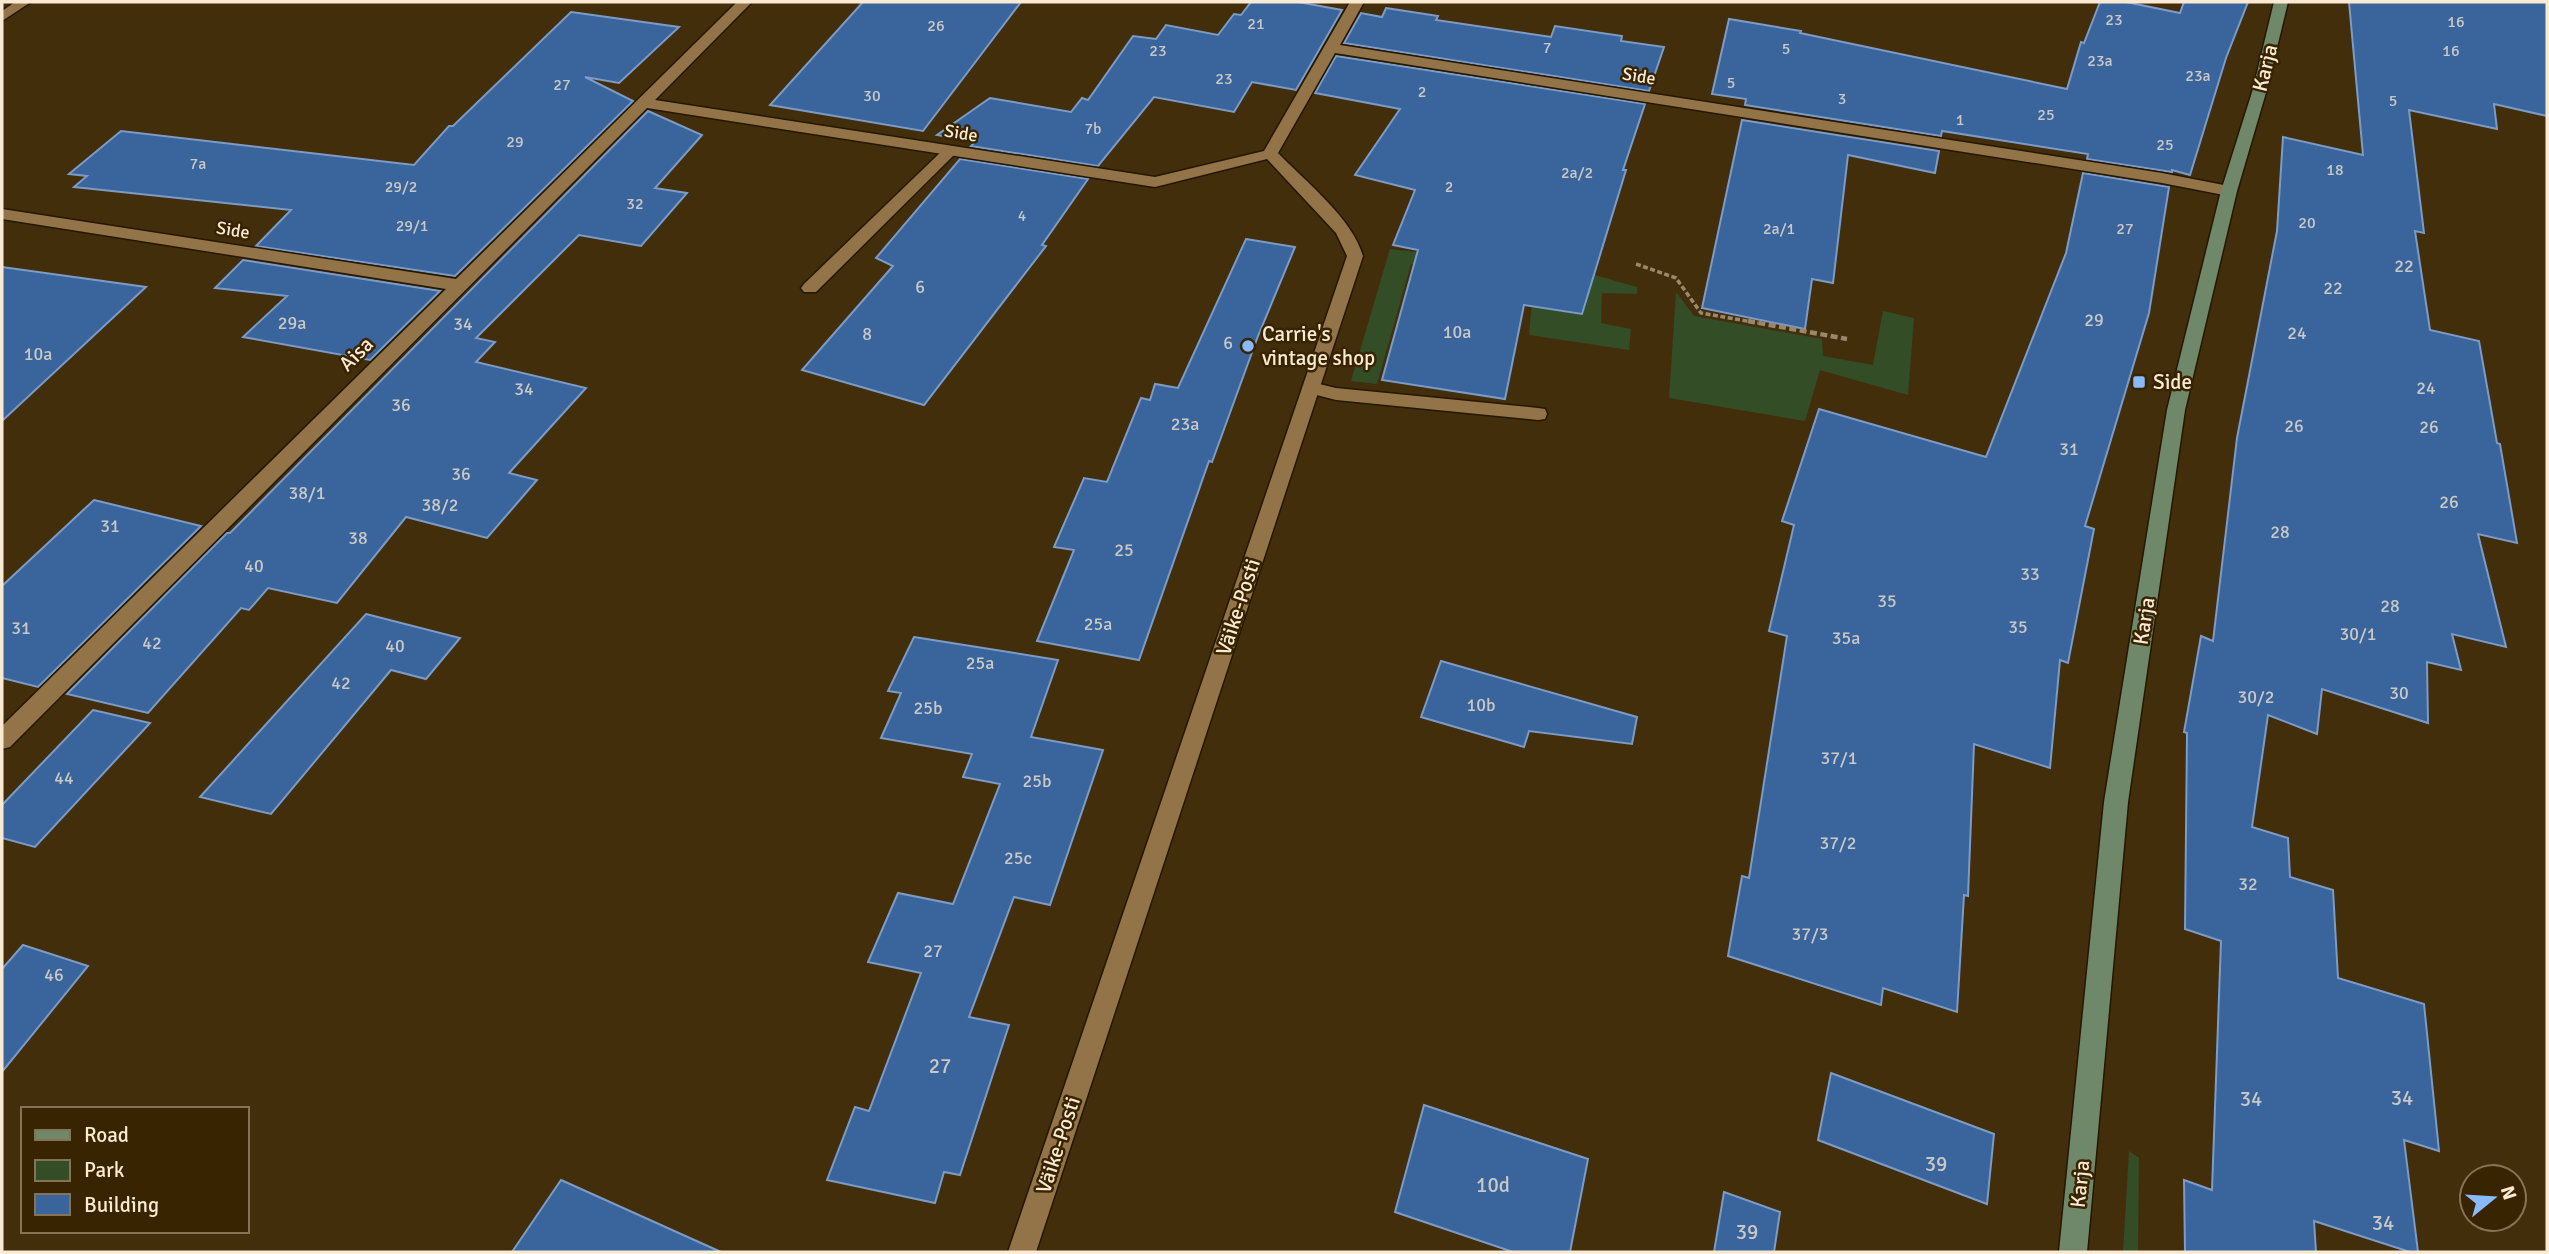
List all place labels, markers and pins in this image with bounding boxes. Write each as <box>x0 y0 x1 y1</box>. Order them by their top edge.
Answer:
place label: Carrie's vintage shop <box>1262 321 1375 371</box>
marker: Carrie's vintage shop <box>1240 338 1256 354</box>
place label: Side <box>2153 369 2192 395</box>
marker: Side <box>2131 374 2147 390</box>

